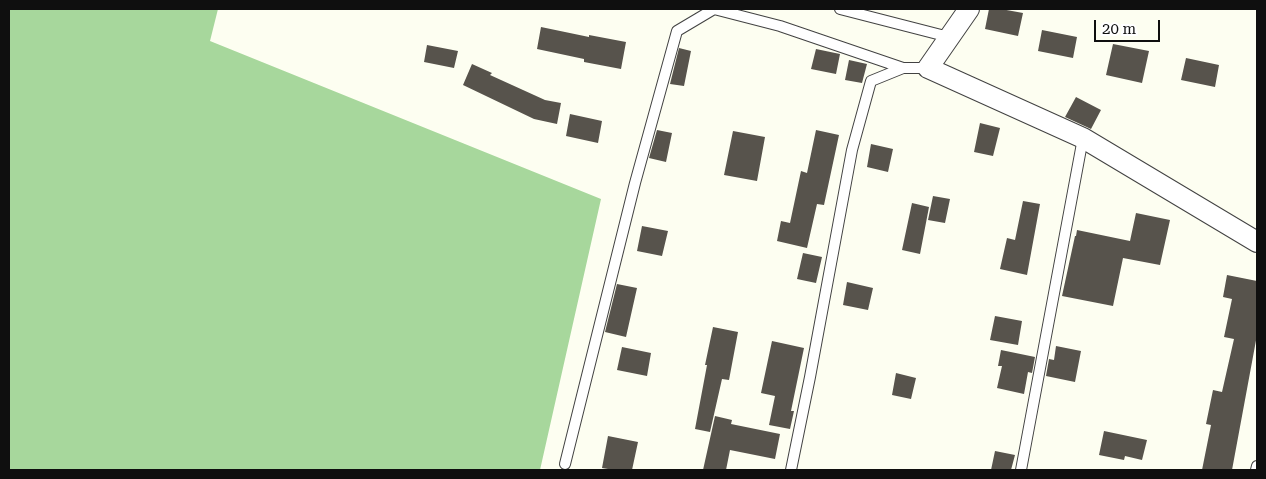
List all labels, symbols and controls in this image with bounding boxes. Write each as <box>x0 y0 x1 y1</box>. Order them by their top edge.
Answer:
scale bar <box>1096 10 1162 42</box>
text: 20 m <box>1102 20 1136 38</box>

